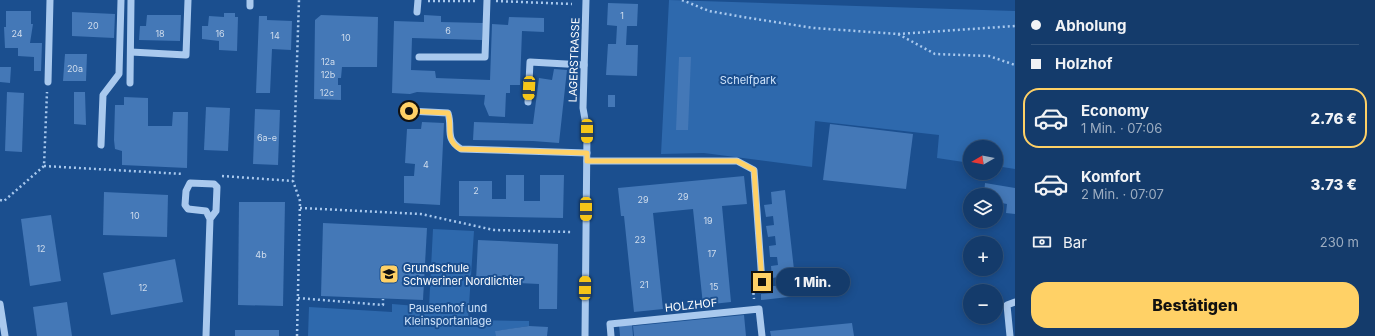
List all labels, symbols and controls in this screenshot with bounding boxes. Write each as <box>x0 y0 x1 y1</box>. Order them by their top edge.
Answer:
house number: 1 <box>620 10 624 21</box>
text: Abholung <box>1055 16 1126 35</box>
street label: LAGERSTRASSE <box>566 17 582 103</box>
house number: 20 <box>87 20 99 31</box>
house number: 6 <box>445 25 451 36</box>
house number: 24 <box>11 28 23 39</box>
house number: 18 <box>155 28 165 39</box>
house number: 16 <box>215 28 225 39</box>
house number: 14 <box>270 30 280 41</box>
house number: 10 <box>341 32 351 43</box>
text: Holzhof <box>1055 54 1113 73</box>
house number: 12a <box>321 56 335 67</box>
house number: 20a <box>67 63 83 74</box>
house number: 12b <box>321 69 336 80</box>
park label: Schelfpark <box>720 73 776 87</box>
car <box>522 76 536 100</box>
house number: 12c <box>320 87 334 98</box>
icon: car <box>1033 100 1069 136</box>
text: Economy <box>1081 101 1149 120</box>
route start <box>400 102 418 120</box>
text: 2.76 € <box>1310 109 1357 128</box>
car <box>581 119 593 143</box>
text: 1 Min. · 07:06 <box>1081 120 1162 136</box>
house number: 6a-e <box>257 132 277 143</box>
north arrow <box>963 140 1003 180</box>
map controls <box>963 140 1003 324</box>
house number: 4 <box>423 159 429 170</box>
icon: car <box>1033 166 1069 202</box>
text: Komfort <box>1081 167 1141 186</box>
text: 3.73 € <box>1311 175 1357 194</box>
house number: 2 <box>473 185 479 196</box>
text: 2 Min. · 07:07 <box>1081 186 1164 202</box>
button: layers <box>963 188 1003 228</box>
house number: 29 <box>677 191 689 202</box>
house number: 29 <box>637 194 649 205</box>
car <box>580 197 592 221</box>
house number: 10 <box>130 210 140 221</box>
house number: 19 <box>703 215 713 226</box>
icon: cash <box>1031 231 1053 253</box>
text: Bar <box>1063 233 1087 252</box>
house number: 23 <box>634 234 646 245</box>
text: 230 m <box>1320 234 1359 250</box>
button: + <box>963 236 1003 276</box>
house number: 12 <box>36 243 46 254</box>
house number: 17 <box>708 248 716 259</box>
house number: 4b <box>255 249 267 260</box>
place label: Grundschule Schweriner Nordlichter <box>403 261 523 288</box>
school or university icon: Grundschule Schweriner Nordlichter <box>378 263 400 285</box>
callout: 1 Min. <box>776 268 850 296</box>
route end <box>753 273 771 291</box>
text: 1 Min. <box>794 274 832 290</box>
car <box>579 276 591 300</box>
house number: 21 <box>639 279 649 290</box>
house number: 15 <box>709 281 719 292</box>
house number: 12 <box>138 282 148 293</box>
button: Bestätigen <box>1031 282 1359 328</box>
button: − <box>963 284 1003 324</box>
street label: HOLZHOF <box>664 295 718 315</box>
park label: Pausenhof und Kleinsportanlage <box>404 301 492 328</box>

